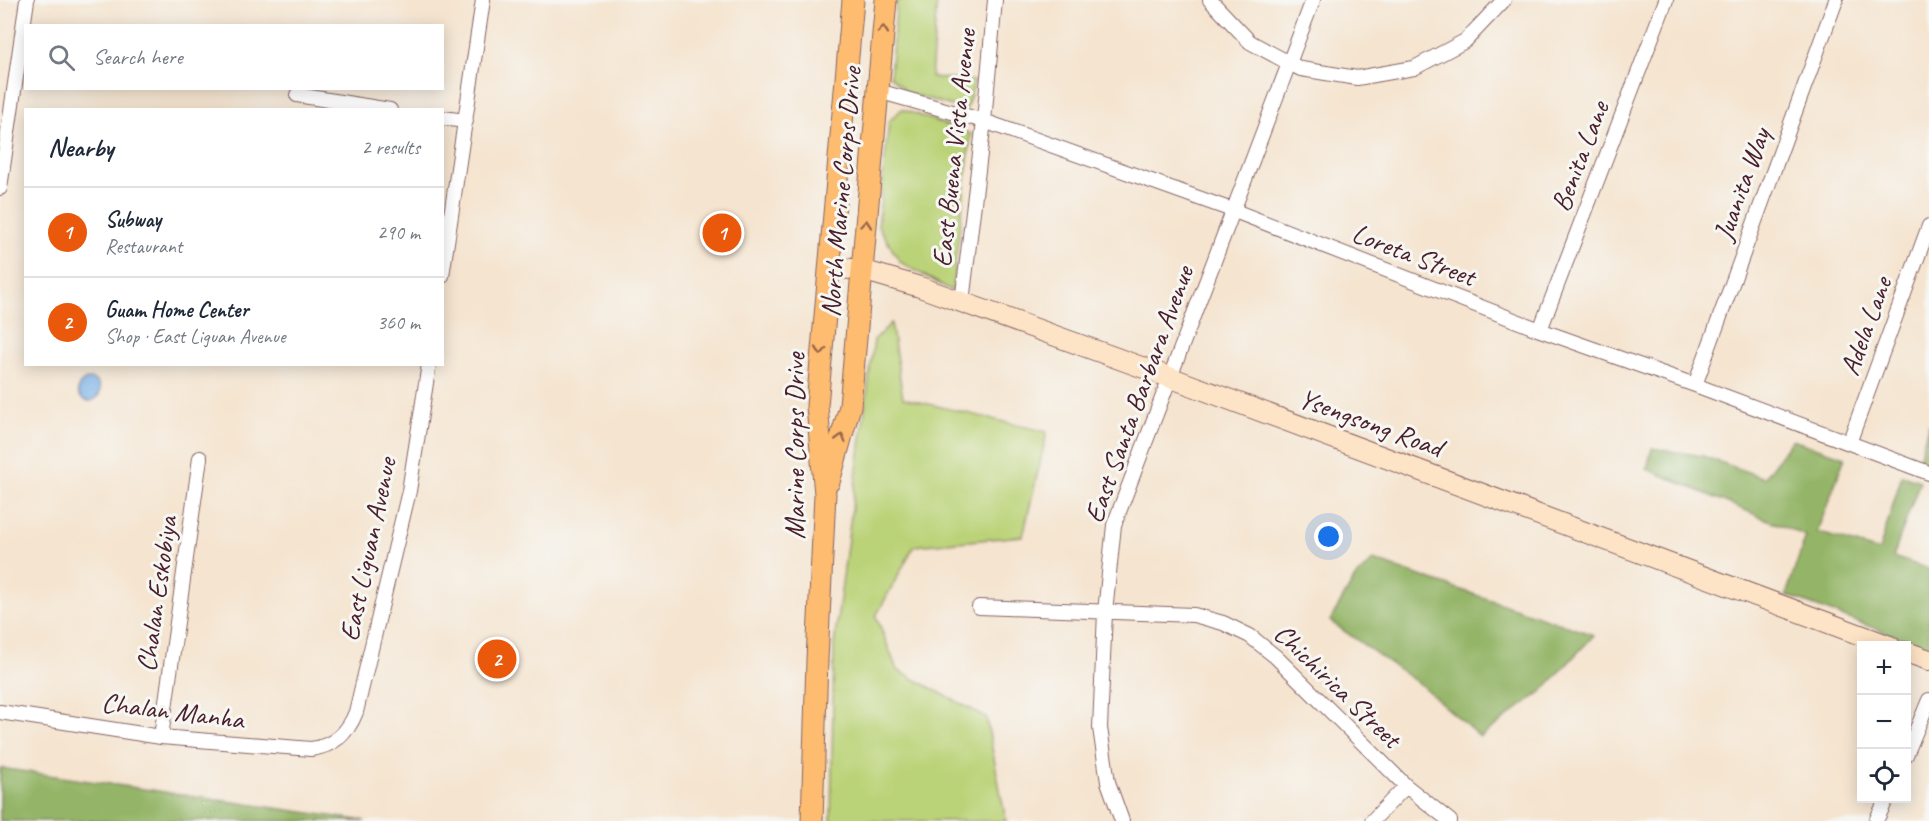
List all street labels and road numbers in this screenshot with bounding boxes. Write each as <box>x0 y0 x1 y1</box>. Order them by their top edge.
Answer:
street label: East Buena Vista Avenue <box>924 26 984 269</box>
street label: North Marine Corps Drive <box>812 64 869 319</box>
street label: Benita Lane <box>1543 95 1617 216</box>
street label: Juanita Way <box>1704 121 1779 247</box>
street label: Loreta Street <box>1347 215 1483 295</box>
street label: East Santa Barbara Avenue <box>1076 259 1202 527</box>
street label: Adela Lane <box>1832 270 1900 380</box>
street label: Marine Corps Drive <box>777 351 812 539</box>
street label: Ysengsong Road <box>1294 380 1451 466</box>
street label: East Liguan Avenue <box>331 453 404 644</box>
street label: Chalan Eskobiya <box>128 512 185 674</box>
street label: Chichirica Street <box>1267 616 1411 757</box>
street label: Chalan Manha <box>100 684 248 737</box>

